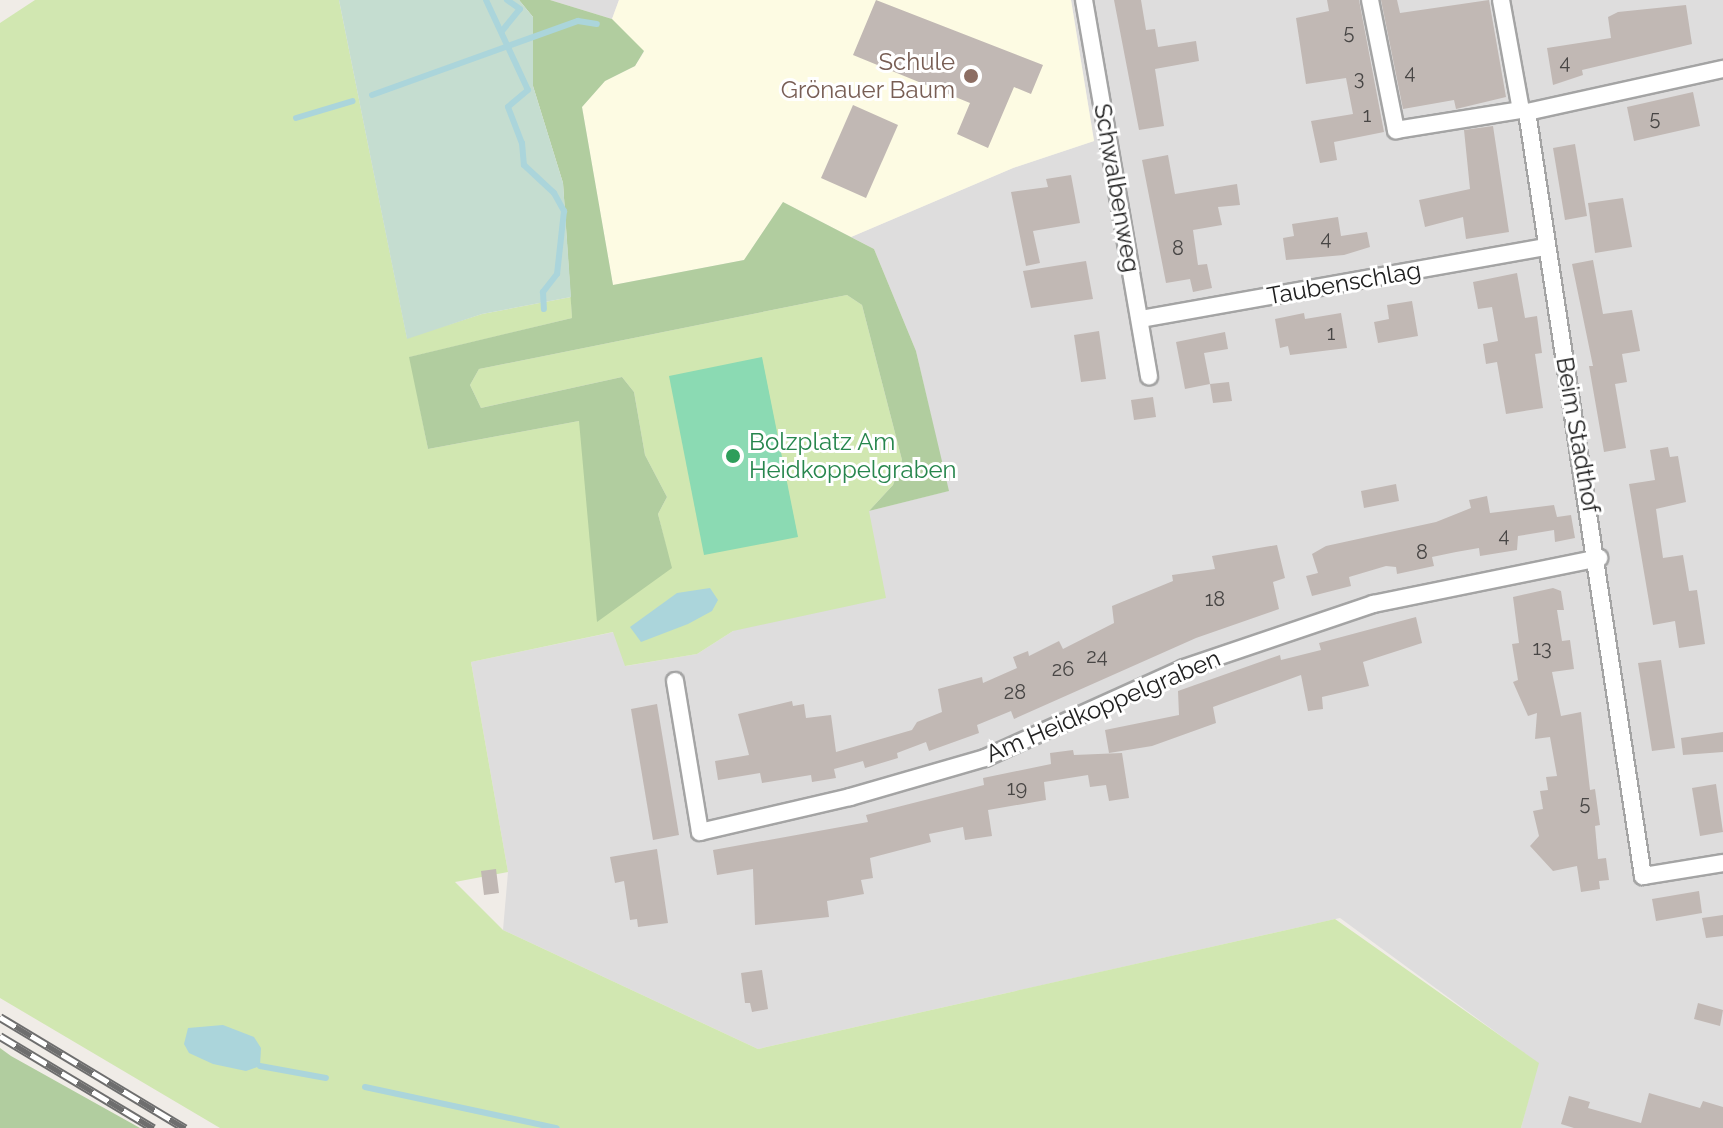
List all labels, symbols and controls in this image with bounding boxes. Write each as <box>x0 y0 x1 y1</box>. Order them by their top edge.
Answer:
house number: 5 <box>1344 20 1354 44</box>
place label: Schule Grönauer Baum <box>780 48 955 104</box>
house number: 4 <box>1560 50 1570 74</box>
house number: 4 <box>1405 60 1415 84</box>
house number: 3 <box>1354 66 1364 90</box>
marker: Schule Grönauer Baum <box>962 67 980 85</box>
street label: Schwalbenweg <box>1088 101 1146 275</box>
house number: 1 <box>1363 103 1371 127</box>
house number: 5 <box>1650 106 1660 130</box>
house number: 4 <box>1321 226 1331 250</box>
house number: 8 <box>1172 236 1184 260</box>
street label: Taubenschlag <box>1265 255 1423 311</box>
house number: 1 <box>1327 321 1335 345</box>
street label: Beim Stadthof <box>1550 355 1606 515</box>
place label: Bolzplatz Am Heidkoppelgraben <box>749 428 957 484</box>
marker: Bolzplatz Am Heidkoppelgraben <box>724 447 742 465</box>
house number: 4 <box>1499 523 1509 547</box>
house number: 8 <box>1416 540 1428 564</box>
house number: 18 <box>1205 587 1225 611</box>
house number: 13 <box>1532 636 1552 660</box>
street label: Am Heidkoppelgraben <box>981 644 1225 768</box>
house number: 24 <box>1086 644 1108 668</box>
house number: 26 <box>1052 657 1074 681</box>
house number: 28 <box>1004 680 1026 704</box>
house number: 19 <box>1007 776 1027 800</box>
house number: 5 <box>1580 791 1590 815</box>

